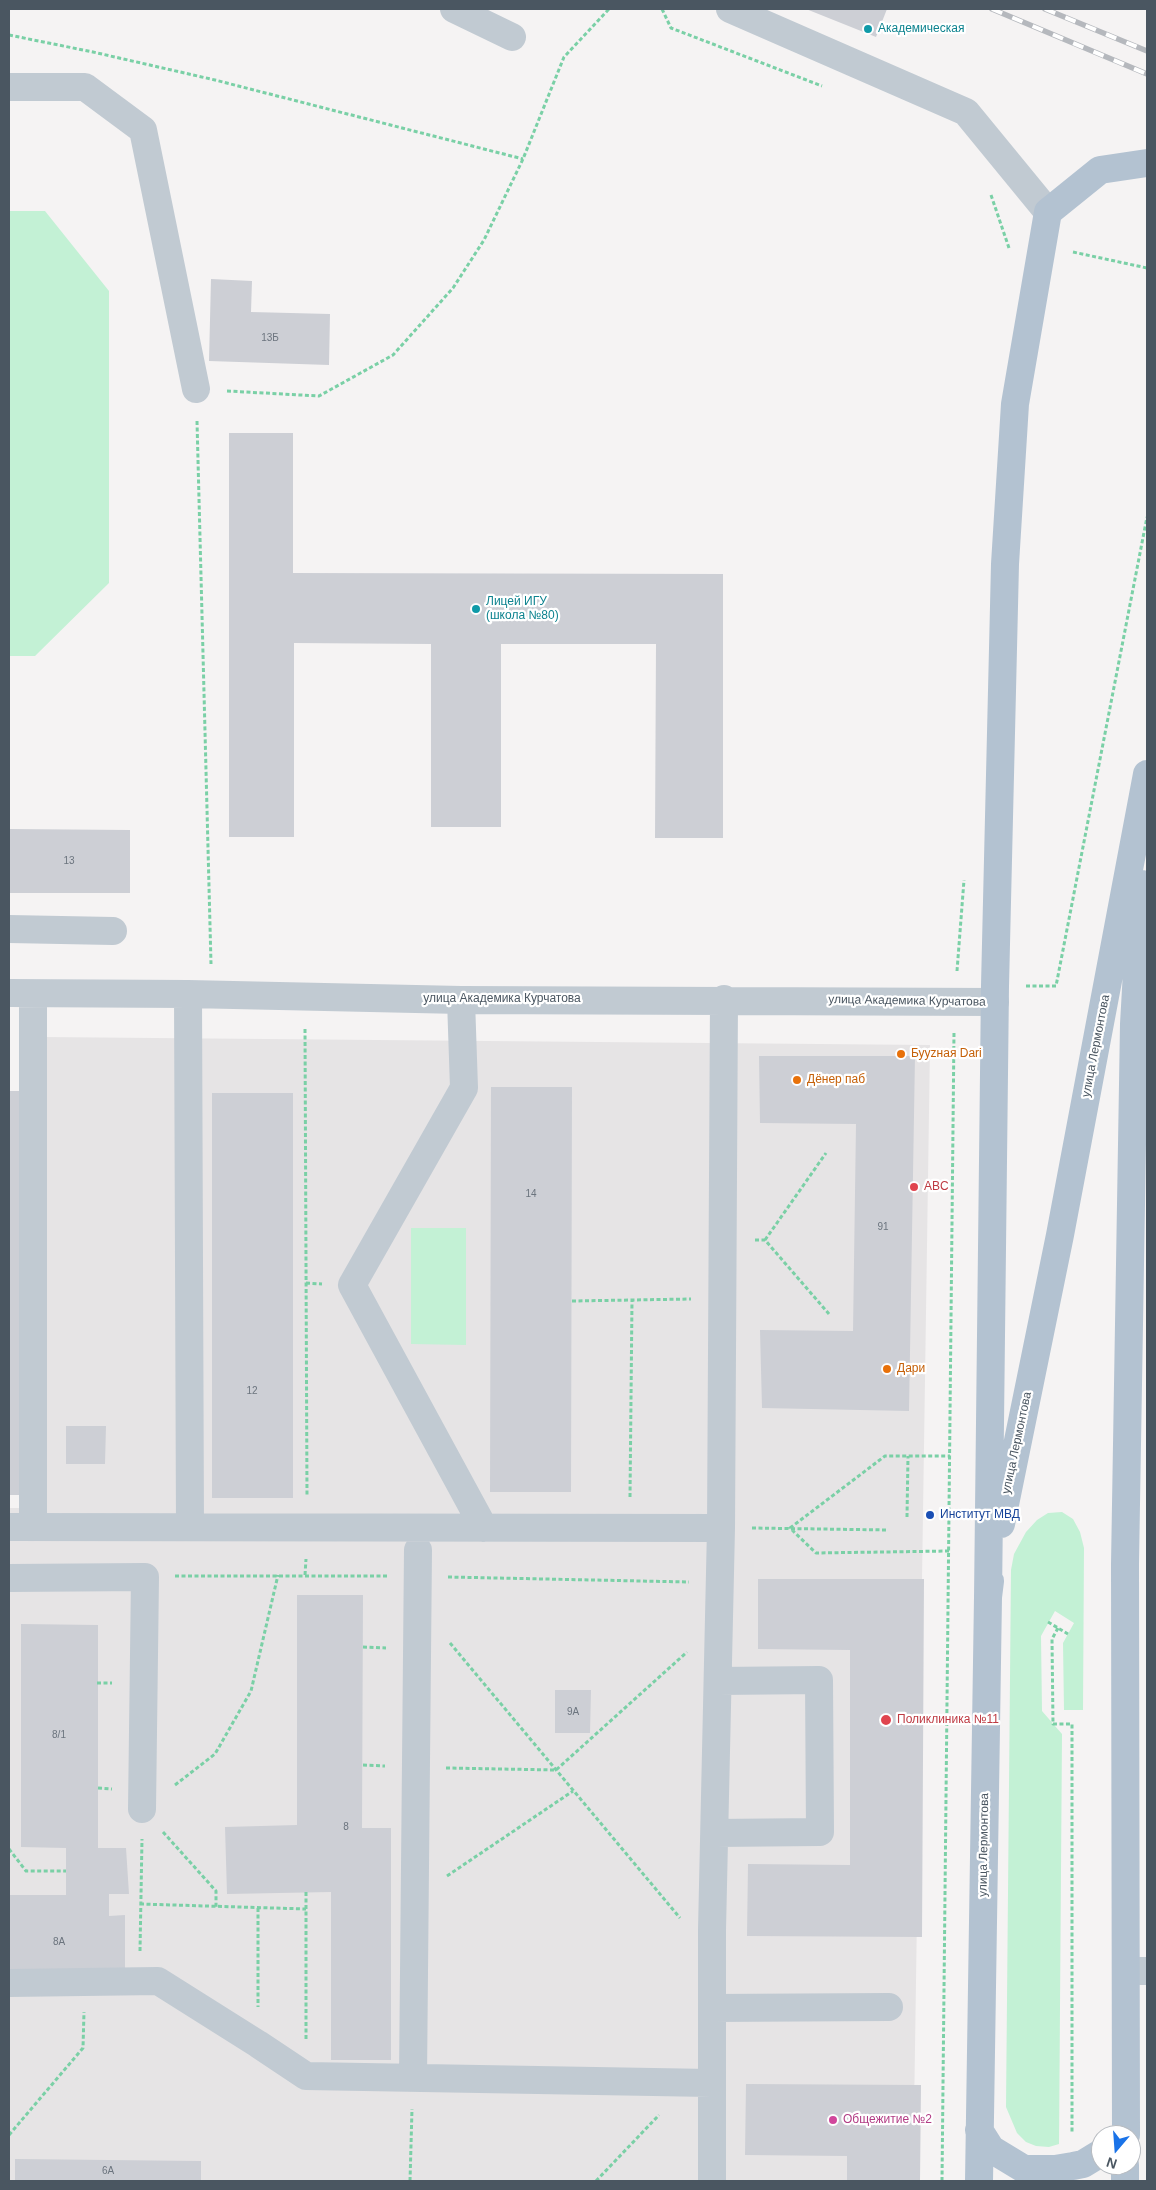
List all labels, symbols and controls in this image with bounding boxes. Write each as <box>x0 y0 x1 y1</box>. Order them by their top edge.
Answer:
place label: Академическая <box>878 22 964 36</box>
marker: Академическая <box>862 23 874 35</box>
house number: 13Б <box>261 332 279 344</box>
place label: Лицей ИГУ (школа №80) <box>486 595 559 623</box>
marker: Лицей ИГУ (школа №80) <box>470 603 482 615</box>
house number: 13 <box>63 855 75 867</box>
street label: улица Академика Курчатова <box>423 992 581 1006</box>
street label: улица Академика Курчатова <box>828 992 986 1010</box>
street label: улица Лермонтова <box>1079 994 1113 1098</box>
place label: Бууzная Dari <box>911 1047 982 1061</box>
marker: Бууzная Dari <box>895 1048 907 1060</box>
place label: Дёнер паб <box>807 1073 865 1087</box>
marker: Дёнер паб <box>791 1074 803 1086</box>
place label: ABC <box>924 1180 949 1194</box>
marker: ABC <box>908 1181 920 1193</box>
house number: 14 <box>525 1188 537 1200</box>
house number: 91 <box>877 1221 889 1233</box>
place label: Дари <box>897 1362 925 1376</box>
marker: Дари <box>881 1363 893 1375</box>
house number: 12 <box>246 1385 258 1397</box>
street label: улица Лермонтова <box>999 1391 1035 1495</box>
place label: Институт МВД <box>940 1508 1020 1522</box>
marker: Институт МВД <box>924 1509 936 1521</box>
house number: 9А <box>567 1706 579 1718</box>
marker: Поликлиника №11 <box>879 1713 893 1727</box>
place label: Поликлиника №11 <box>897 1713 999 1727</box>
house number: 8/1 <box>52 1729 66 1741</box>
street label: улица Лермонтова <box>976 1793 992 1897</box>
house number: 8 <box>343 1821 349 1833</box>
house number: 8А <box>53 1936 65 1948</box>
place label: Общежитие №2 <box>843 2113 932 2127</box>
marker: Общежитие №2 <box>827 2114 839 2126</box>
north arrow <box>1091 2125 1141 2175</box>
text: N <box>1104 2154 1119 2172</box>
house number: 6А <box>102 2165 114 2177</box>

